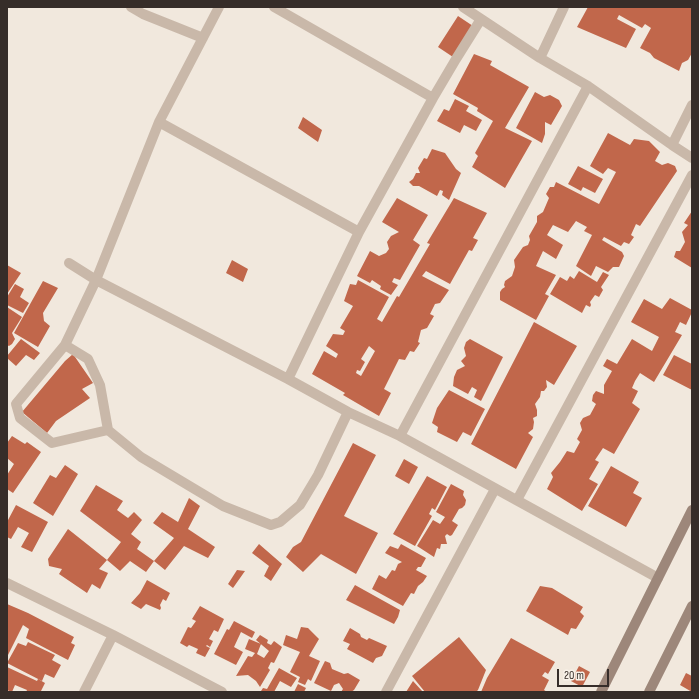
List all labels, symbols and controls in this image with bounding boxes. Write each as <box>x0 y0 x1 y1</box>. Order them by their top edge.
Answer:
scale bar <box>559 661 611 687</box>
text: 20 m <box>564 668 584 683</box>

